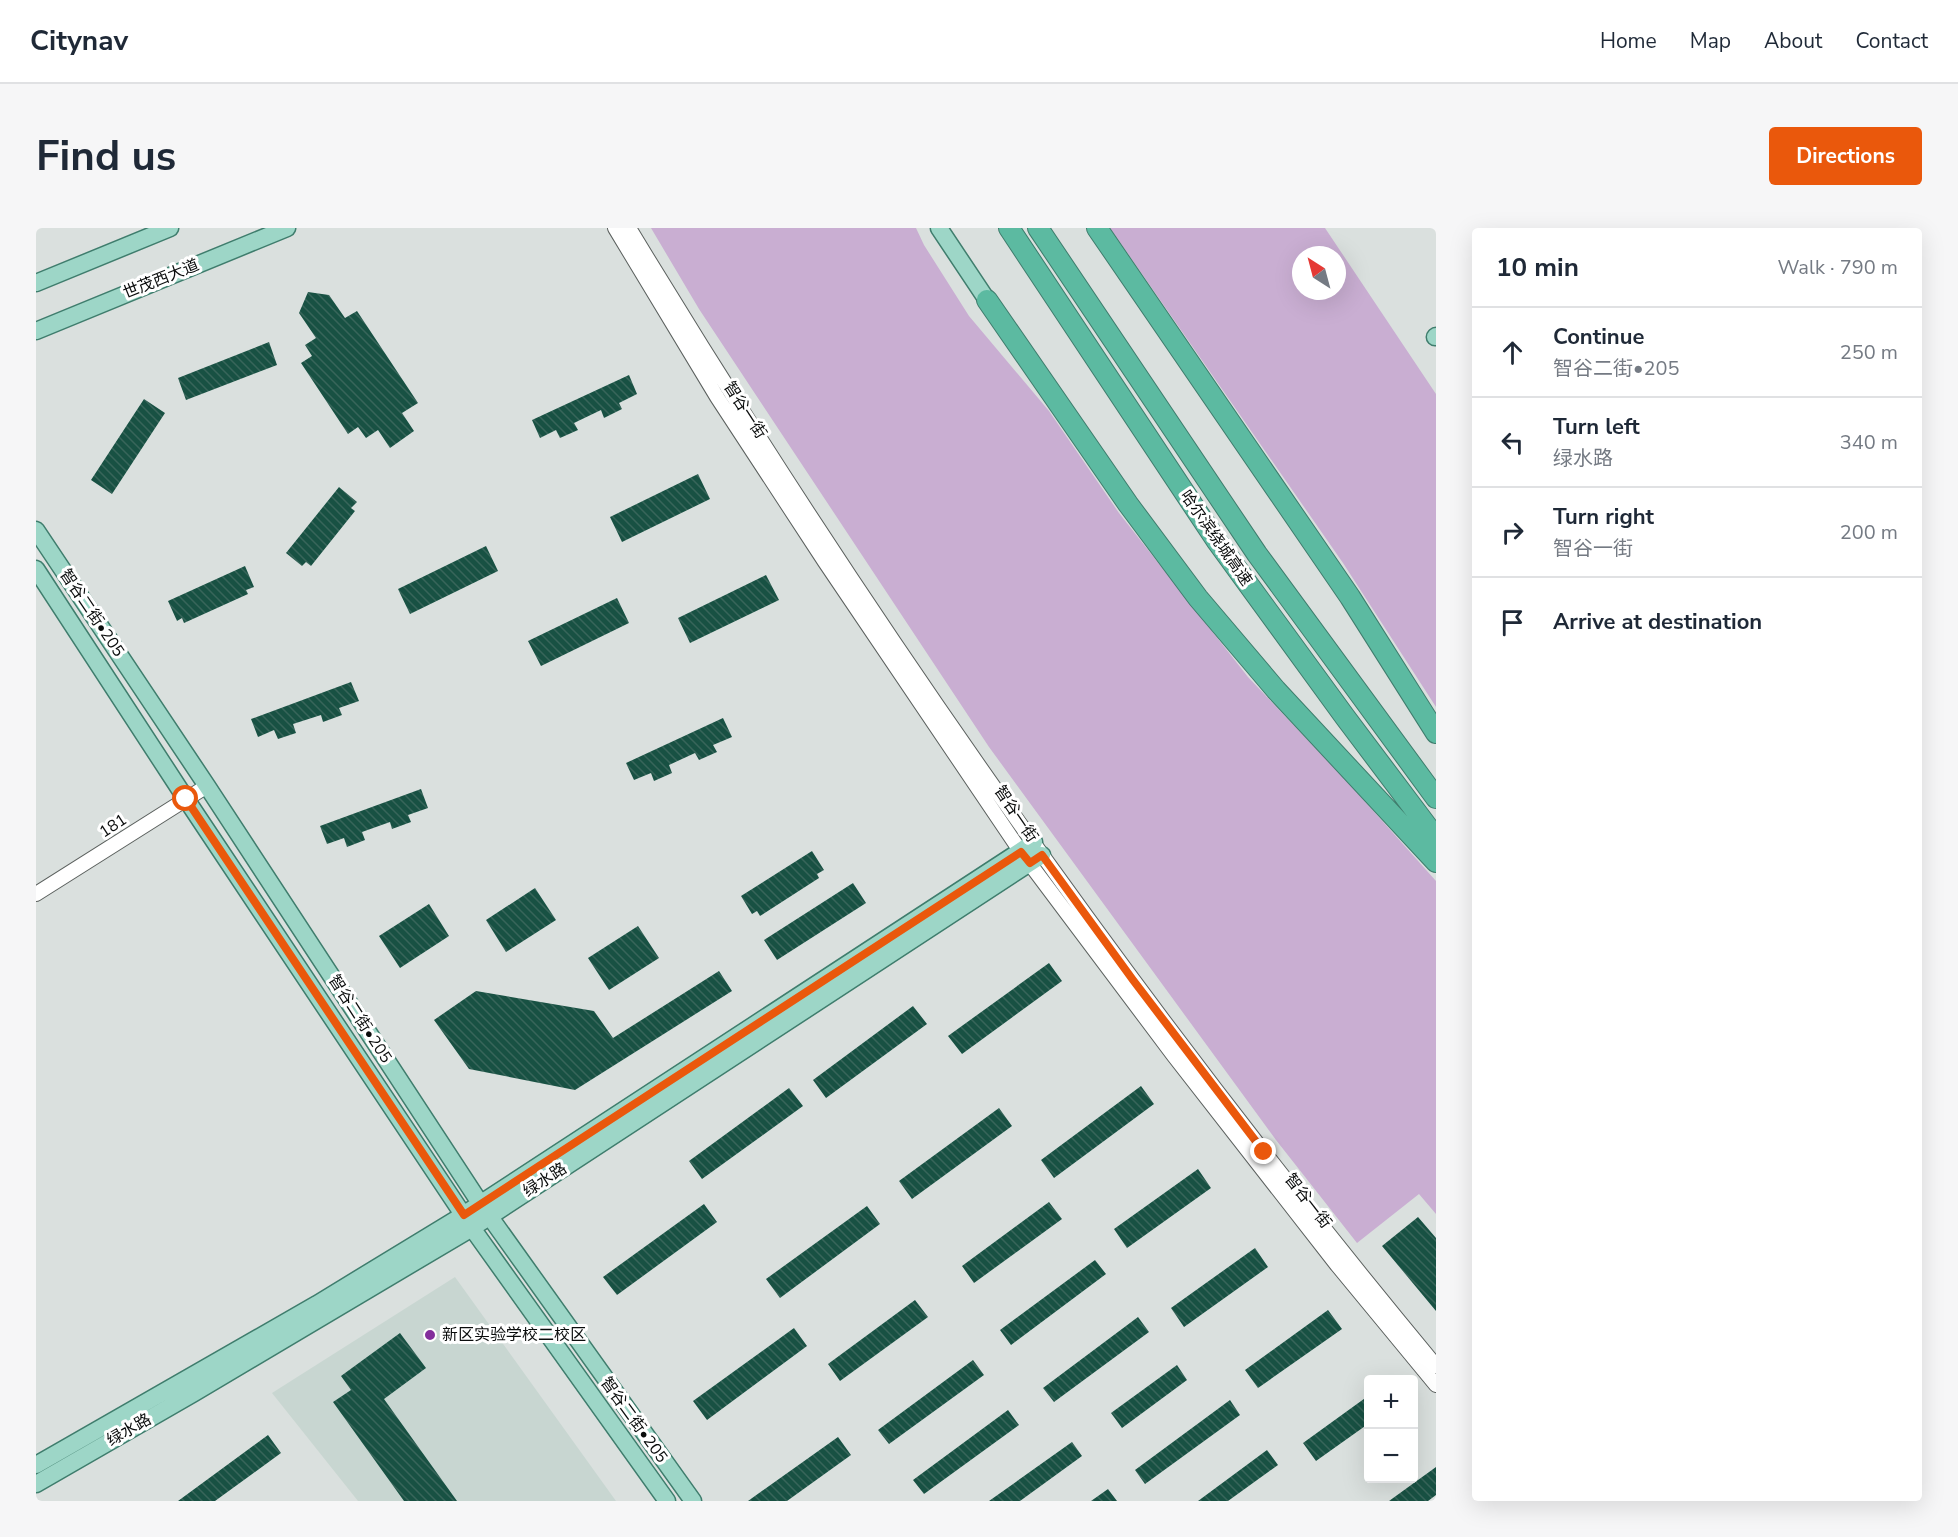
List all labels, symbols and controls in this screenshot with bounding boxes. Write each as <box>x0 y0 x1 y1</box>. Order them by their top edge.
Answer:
text: Citynav <box>30 22 128 60</box>
text: Home <box>1600 27 1657 55</box>
text: Map <box>1690 27 1731 55</box>
text: About <box>1764 27 1822 55</box>
text: Contact <box>1855 27 1928 55</box>
button: Directions <box>1769 127 1922 185</box>
text: Find us <box>36 128 176 185</box>
north arrow <box>1292 246 1346 300</box>
text: 10 min <box>1496 250 1579 285</box>
street label: 世茂西大道 <box>120 254 202 304</box>
text: Walk · 790 m <box>1778 254 1898 281</box>
text: Continue <box>1553 322 1644 352</box>
icon: ahead <box>1496 336 1529 369</box>
text: 250 m <box>1840 339 1898 366</box>
text: 智谷二街•205 <box>1553 355 1679 382</box>
street label: 智谷一街 <box>718 377 772 443</box>
text: Turn left <box>1553 412 1640 442</box>
icon: left <box>1496 426 1529 459</box>
text: 340 m <box>1840 429 1898 456</box>
text: 绿水路 <box>1553 445 1613 472</box>
street label: 哈尔滨绕城高速 <box>1175 486 1257 590</box>
text: Turn right <box>1553 502 1654 532</box>
icon: right <box>1496 516 1529 549</box>
text: 200 m <box>1840 519 1898 546</box>
text: 智谷一街 <box>1553 535 1633 562</box>
street label: 智谷二街•205 <box>55 565 129 661</box>
icon: arrive <box>1496 606 1529 639</box>
text: Arrive at destination <box>1553 607 1762 637</box>
street label: 智谷一街 <box>989 781 1043 847</box>
route start <box>172 785 198 811</box>
street label: 181 <box>95 809 131 843</box>
street label: 智谷二街•205 <box>323 971 397 1067</box>
route end <box>1250 1138 1276 1164</box>
street label: 绿水路 <box>519 1158 571 1202</box>
street label: 智谷一街 <box>1280 1169 1336 1233</box>
place label: 新区实验学校二校区 <box>442 1324 586 1346</box>
marker: 新区实验学校二校区 <box>423 1328 437 1342</box>
street label: 智谷二街•205 <box>595 1373 673 1467</box>
map controls <box>1364 1375 1418 1483</box>
button: + <box>1364 1375 1418 1429</box>
street label: 绿水路 <box>103 1408 155 1452</box>
button: − <box>1364 1429 1418 1483</box>

